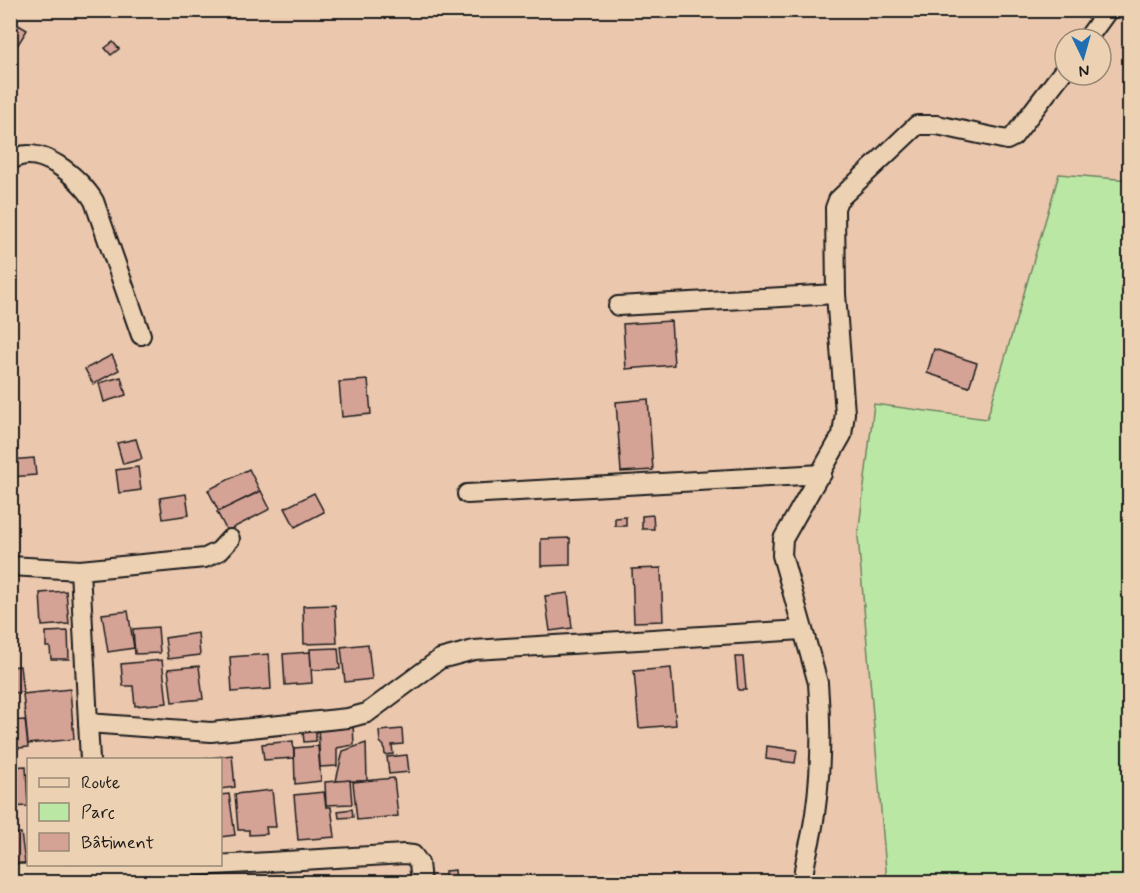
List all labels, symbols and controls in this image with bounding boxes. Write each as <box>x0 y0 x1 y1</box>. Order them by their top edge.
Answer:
north arrow <box>1053 27 1113 87</box>
text: N <box>1078 60 1090 81</box>
legend <box>27 758 222 866</box>
text: Route <box>81 771 120 795</box>
text: Parc <box>81 801 115 825</box>
text: Bâtiment <box>81 831 154 855</box>

